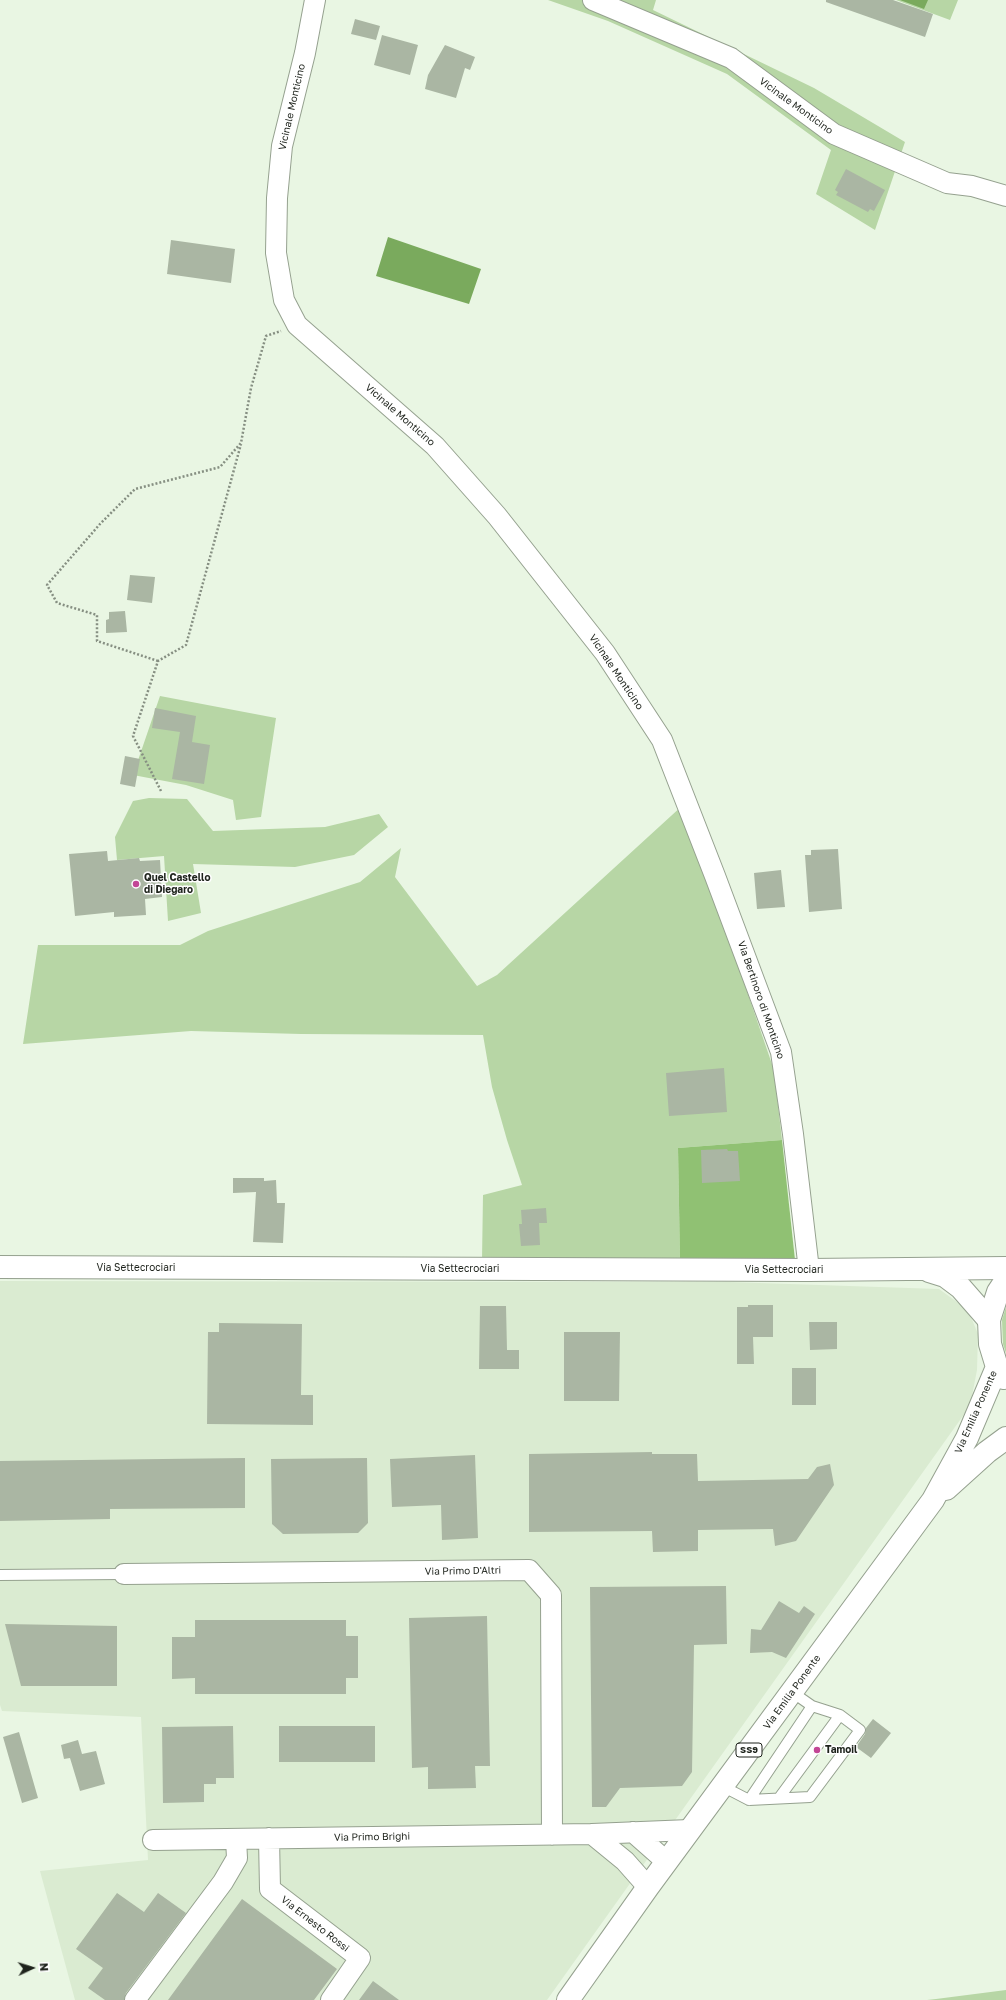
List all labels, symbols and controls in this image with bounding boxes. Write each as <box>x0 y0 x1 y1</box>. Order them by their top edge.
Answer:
street label: Vicinale Monticino <box>276 63 308 151</box>
street label: Vicinale Monticino <box>757 75 835 137</box>
street label: Vicinale Monticino <box>363 382 437 448</box>
street label: Vicinale Monticino <box>586 632 646 712</box>
place label: Quel Castello di Diegaro <box>144 872 210 896</box>
marker: Quel Castello di Diegaro <box>131 879 141 889</box>
street label: Via Bertinoro di Monticino <box>735 939 787 1061</box>
street label: Via Settecrociari <box>96 1262 176 1274</box>
street label: Via Settecrociari <box>420 1263 500 1275</box>
street label: Via Settecrociari <box>744 1264 824 1276</box>
street label: Via Emilia Ponente <box>952 1369 1000 1455</box>
street label: Via Primo D'Altri <box>425 1564 501 1578</box>
street label: Via Emilia Ponente <box>761 1652 823 1732</box>
road number: SS9 <box>736 1743 762 1757</box>
place label: Tamoil <box>825 1744 857 1756</box>
marker: Tamoil <box>812 1745 822 1755</box>
street label: Via Primo Brighi <box>334 1830 410 1844</box>
street label: Via Ernesto Rossi <box>279 1894 351 1954</box>
north arrow <box>12 1948 52 1988</box>
text: N <box>38 1962 51 1972</box>

